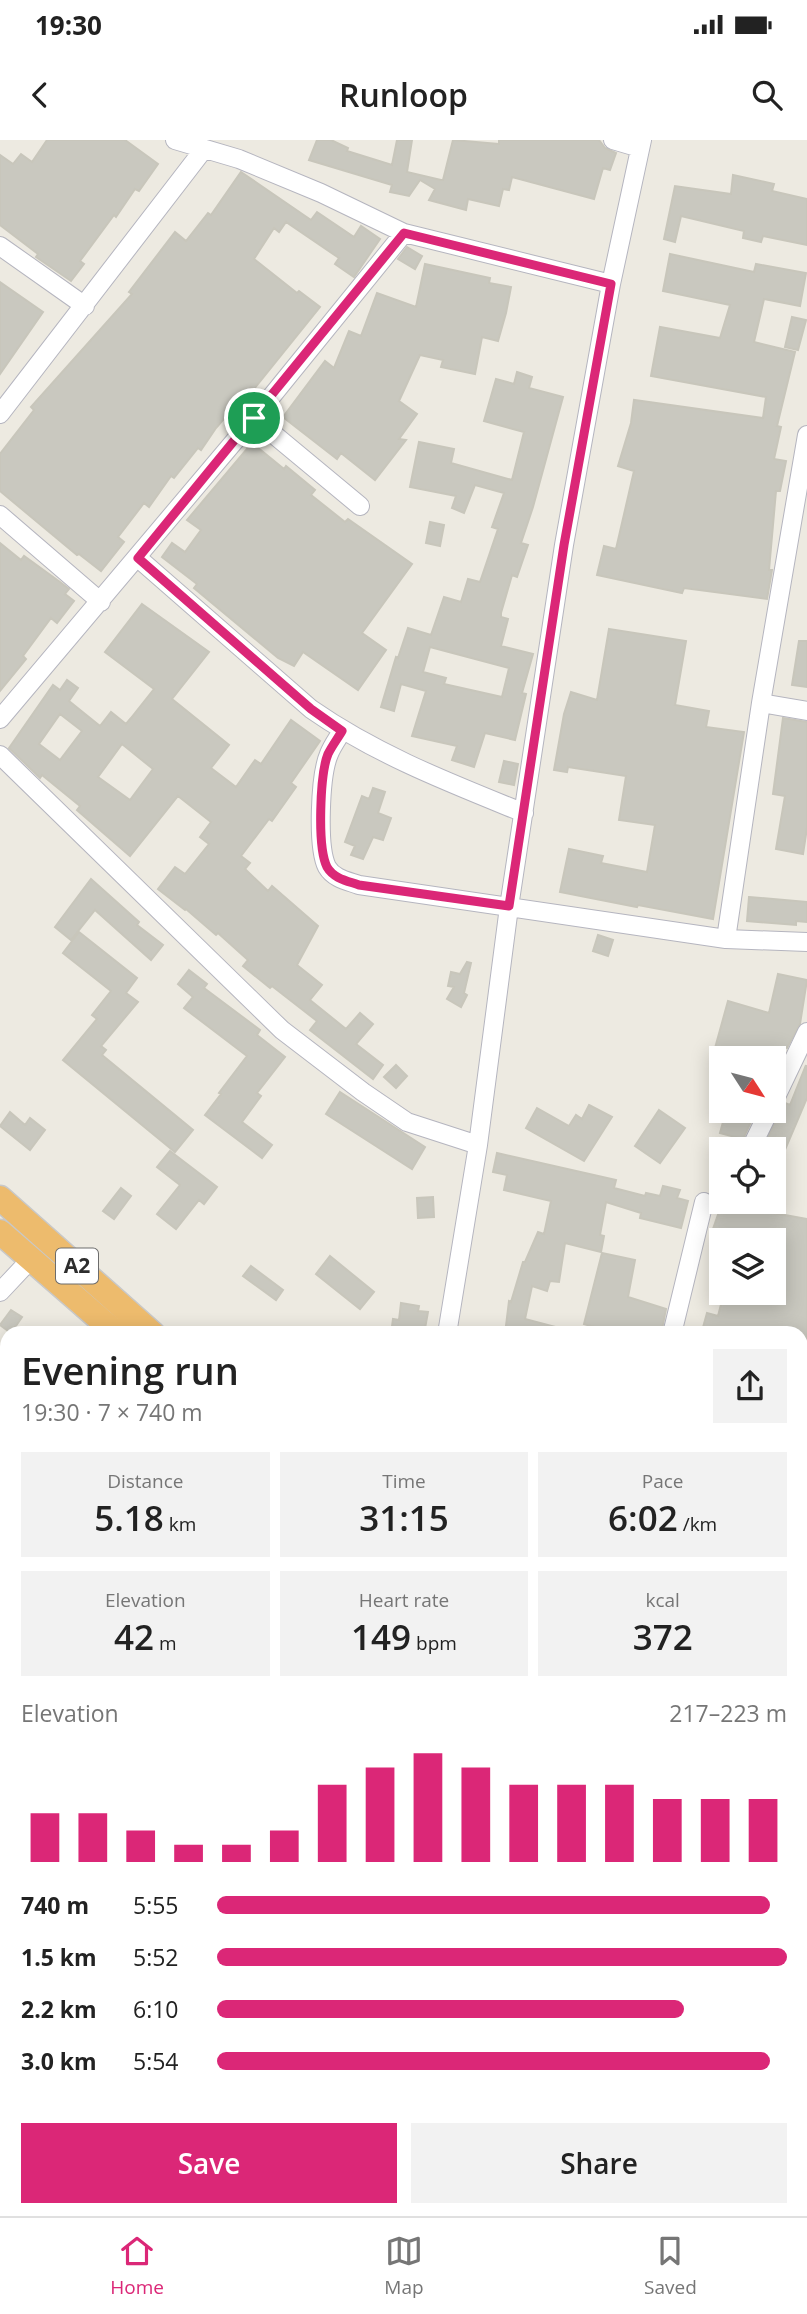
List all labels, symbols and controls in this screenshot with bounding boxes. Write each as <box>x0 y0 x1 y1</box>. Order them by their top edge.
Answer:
text: 19:30 <box>35 7 102 43</box>
text: Runloop <box>339 73 468 116</box>
icon: back <box>21 76 59 114</box>
icon: search <box>748 76 786 114</box>
pin <box>224 388 284 448</box>
icon: arrive <box>235 399 273 437</box>
north arrow <box>709 1046 786 1124</box>
map controls <box>709 1046 786 1305</box>
button: locate <box>709 1137 786 1214</box>
button: layers <box>709 1228 786 1305</box>
road number: A2 <box>56 1248 98 1284</box>
text: Evening run <box>21 1344 239 1396</box>
button: share <box>713 1349 787 1423</box>
text: 19:30 · 7 × 740 m <box>21 1396 203 1428</box>
text: Distance <box>107 1468 184 1494</box>
text: Time <box>382 1468 426 1494</box>
text: Pace <box>642 1468 684 1494</box>
text: 5.18 <box>94 1494 164 1541</box>
text: 31:15 <box>359 1494 449 1541</box>
text: 6:02 <box>608 1494 678 1541</box>
text: km <box>164 1511 196 1537</box>
text: /km <box>678 1511 717 1537</box>
text: Elevation <box>105 1587 186 1613</box>
text: Heart rate <box>359 1587 449 1613</box>
text: kcal <box>645 1587 680 1613</box>
text: 42 <box>114 1613 154 1660</box>
text: 149 <box>351 1613 411 1660</box>
text: 372 <box>633 1613 693 1660</box>
text: m <box>154 1630 177 1656</box>
text: bpm <box>411 1630 457 1656</box>
text: Elevation <box>21 1697 119 1729</box>
text: 217–223 m <box>669 1697 787 1729</box>
text: 740 m <box>21 1889 89 1921</box>
text: 5:55 <box>133 1889 179 1921</box>
text: 1.5 km <box>21 1941 97 1973</box>
text: 5:52 <box>133 1941 179 1973</box>
text: 2.2 km <box>21 1993 97 2025</box>
text: 6:10 <box>133 1993 179 2025</box>
text: 3.0 km <box>21 2045 97 2077</box>
text: 5:54 <box>133 2045 179 2077</box>
button: Save <box>21 2123 397 2203</box>
button: Share <box>411 2123 787 2203</box>
tab: Home <box>110 2232 164 2300</box>
tab: Map <box>384 2232 424 2300</box>
tab: Saved <box>644 2232 697 2300</box>

